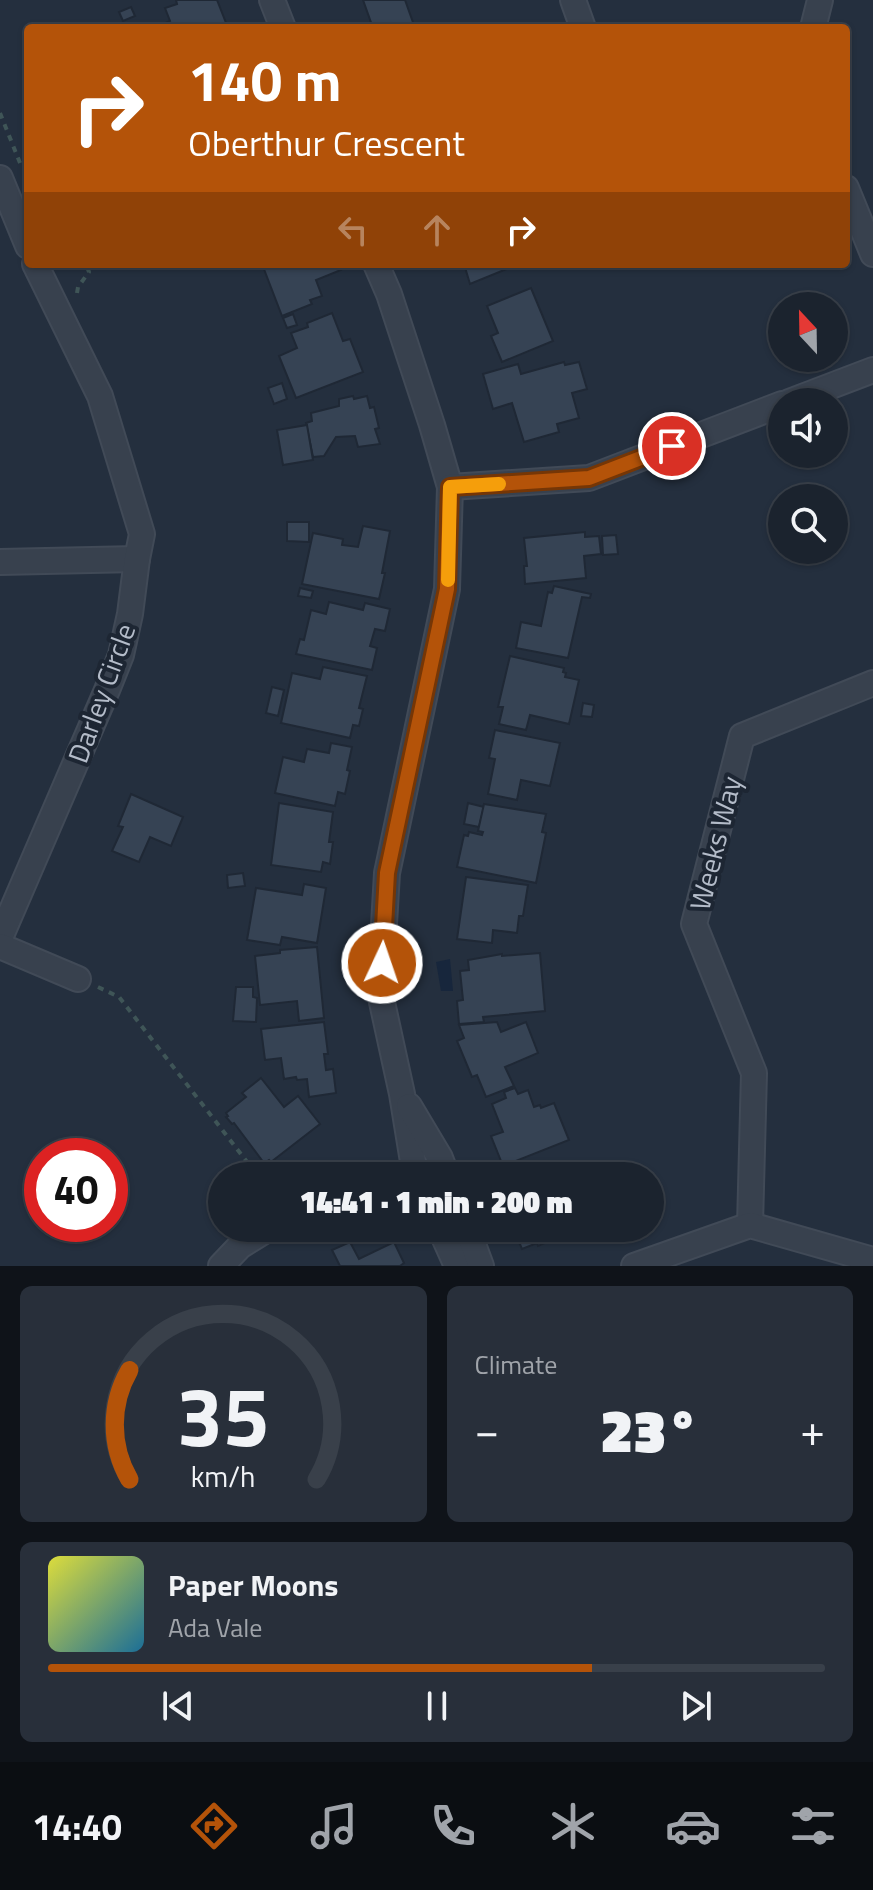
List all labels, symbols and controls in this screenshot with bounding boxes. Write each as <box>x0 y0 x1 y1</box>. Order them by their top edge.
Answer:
text: 140 m <box>188 38 341 123</box>
icon: right <box>56 56 160 160</box>
text: Oberthur Crescent <box>188 115 465 170</box>
icon: left <box>331 208 375 252</box>
icon: ahead <box>415 208 459 252</box>
icon: right <box>499 208 543 252</box>
north arrow <box>768 292 848 372</box>
map controls <box>768 292 848 564</box>
button: sound <box>768 388 848 468</box>
pin <box>638 412 706 480</box>
icon: arrive <box>650 424 694 468</box>
button: search <box>768 484 848 564</box>
street label: Darley Circle <box>56 617 146 769</box>
street label: Weeks Way <box>678 771 752 915</box>
position arrow <box>340 921 424 1005</box>
speed limit sign: 40 <box>24 1138 128 1242</box>
text: 14:41 · 1 min · 200 m <box>300 1179 572 1225</box>
text: Climate <box>475 1345 557 1384</box>
text: 35 <box>177 1352 270 1478</box>
text: 23° <box>600 1384 699 1475</box>
text: − <box>475 1396 499 1463</box>
text: + <box>800 1396 825 1463</box>
text: km/h <box>191 1455 256 1498</box>
text: Paper Moons <box>168 1562 338 1608</box>
text: Ada Vale <box>168 1608 262 1647</box>
icon: previous <box>156 1684 200 1728</box>
icon: pause <box>415 1684 459 1728</box>
icon: next <box>674 1684 718 1728</box>
icon: directions <box>186 1798 242 1854</box>
icon: music <box>306 1798 362 1854</box>
icon: phone <box>425 1798 481 1854</box>
icon: climate <box>545 1798 601 1854</box>
icon: car <box>665 1798 721 1854</box>
icon: filters <box>785 1798 841 1854</box>
text: 14:40 <box>32 1799 122 1854</box>

